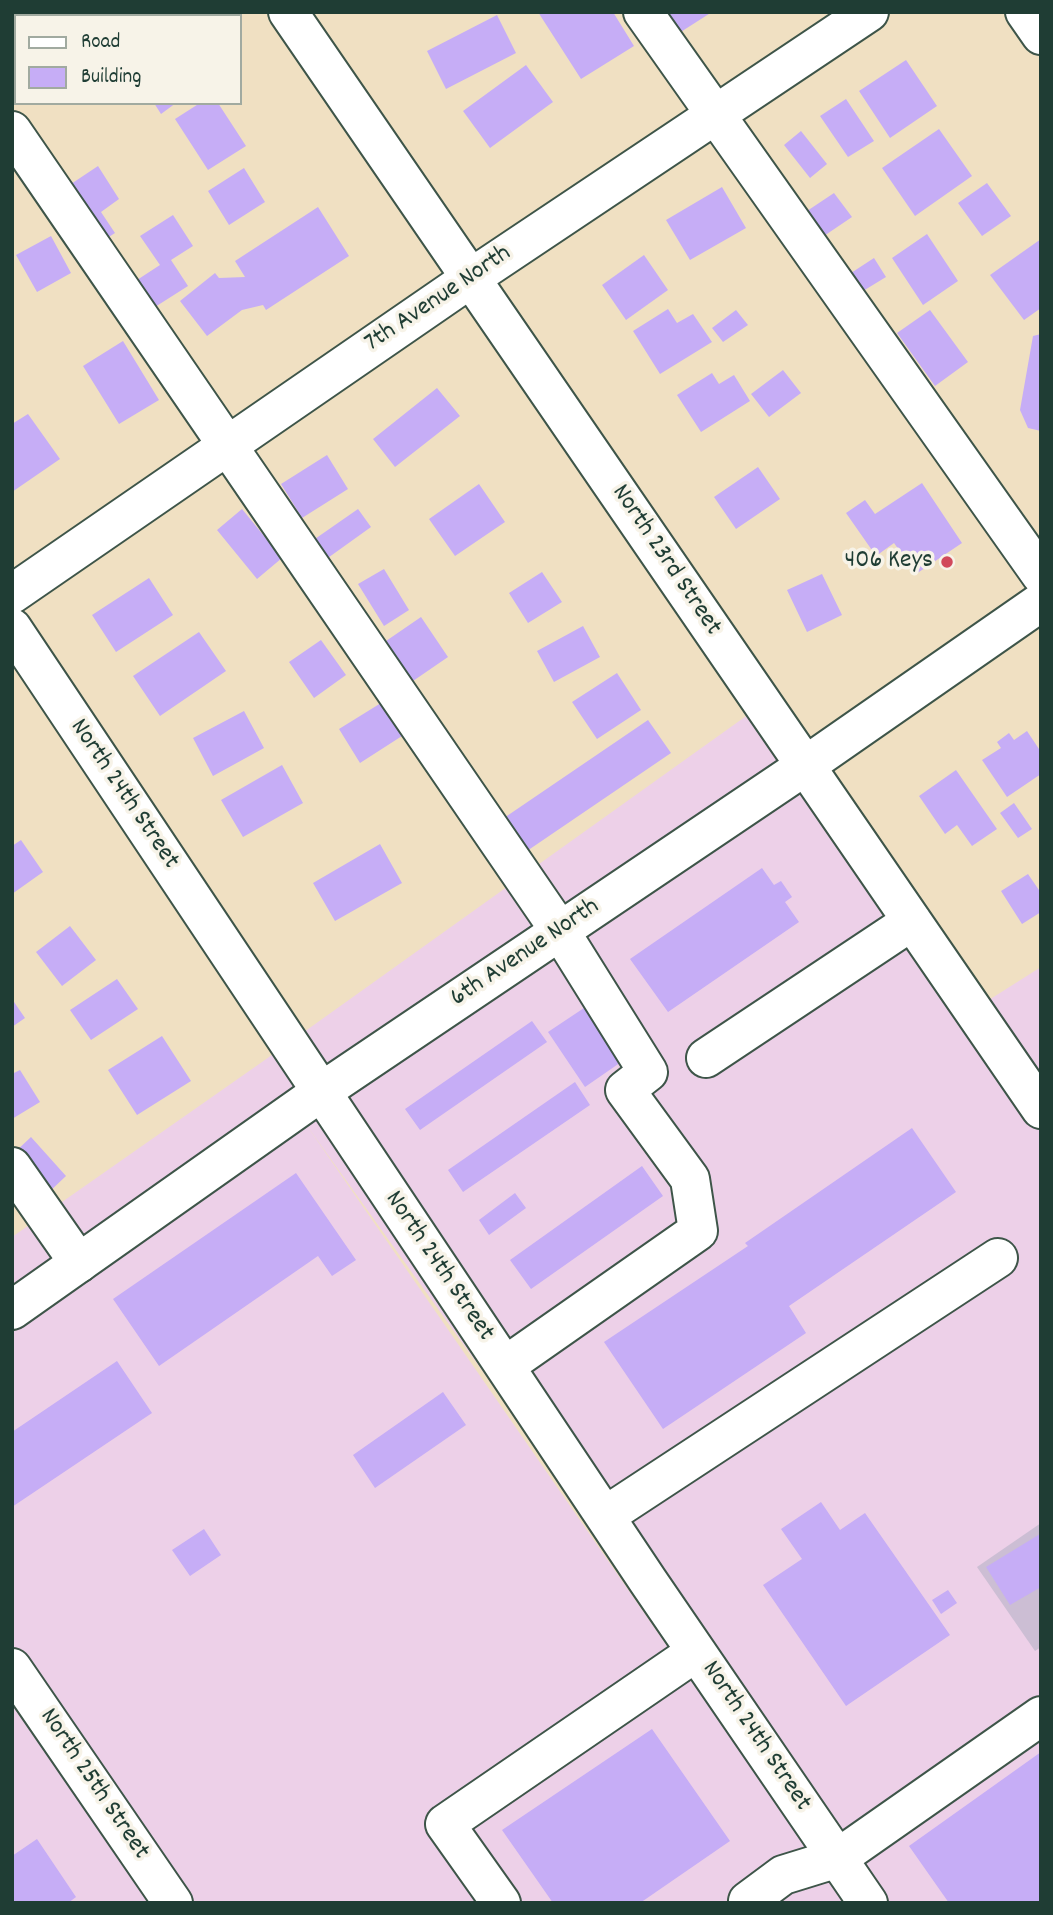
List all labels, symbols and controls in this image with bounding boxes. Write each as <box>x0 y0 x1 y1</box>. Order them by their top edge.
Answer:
legend <box>14 14 242 105</box>
text: Road <box>81 28 120 58</box>
text: Building <box>81 63 141 93</box>
street label: 7th Avenue North <box>360 240 518 360</box>
street label: North 23rd Street <box>603 480 727 642</box>
place label: 406 Keys <box>844 546 933 578</box>
marker: 406 Keys <box>939 554 955 570</box>
street label: North 24th Street <box>61 714 185 876</box>
street label: 6th Avenue North <box>446 893 606 1015</box>
street label: North 24th Street <box>376 1186 500 1348</box>
street label: North 24th Street <box>693 1656 817 1818</box>
street label: North 25th Street <box>31 1704 155 1866</box>

